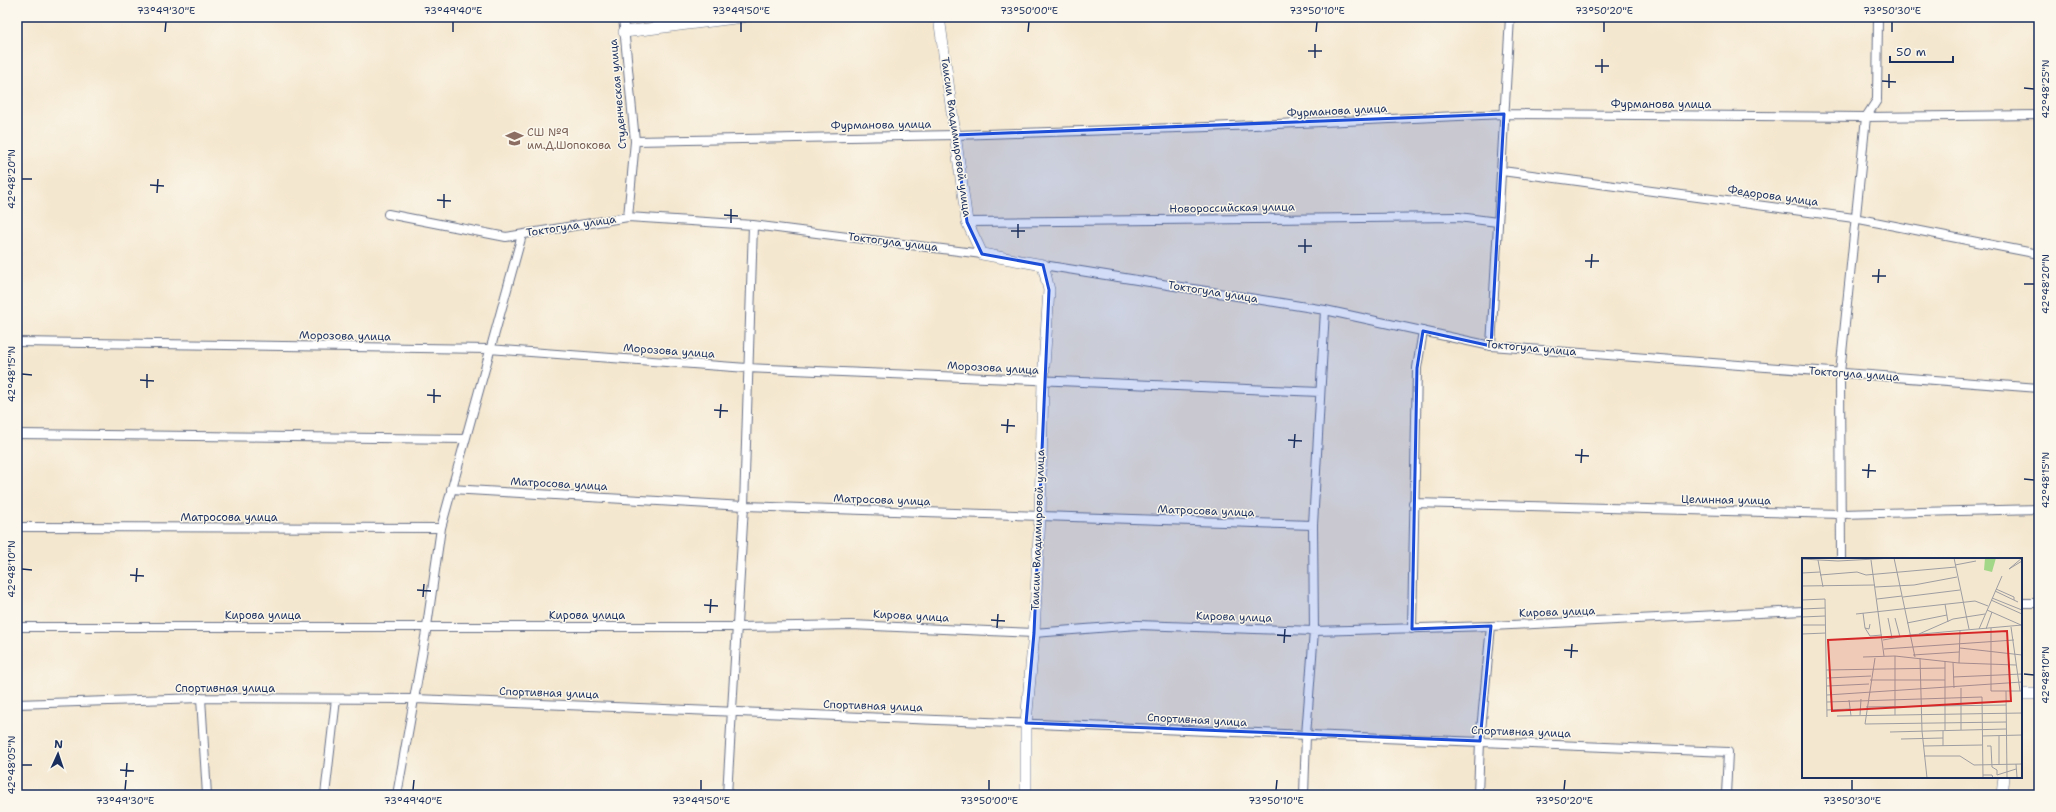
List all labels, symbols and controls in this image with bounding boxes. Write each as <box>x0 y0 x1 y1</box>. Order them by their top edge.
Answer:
text: 73°49'30"E <box>137 4 195 17</box>
text: 73°49'40"E <box>424 4 482 17</box>
text: 73°49'50"E <box>712 4 770 17</box>
text: 73°50'00"E <box>1000 4 1058 17</box>
text: 73°50'10"E <box>1289 4 1345 17</box>
text: 73°50'20"E <box>1575 4 1633 17</box>
text: 73°50'30"E <box>1863 4 1921 17</box>
street label: Студенческая улица <box>606 38 630 150</box>
scale bar <box>1890 38 1953 64</box>
text: 50 m <box>1896 44 1926 60</box>
street label: Таисии Владимировой улица <box>937 56 975 218</box>
text: 42°48'25"N <box>2039 60 2052 118</box>
street label: Фурманова улица <box>1611 97 1711 112</box>
street label: Фурманова улица <box>1286 101 1388 121</box>
street label: Фурманова улица <box>831 117 932 133</box>
place label: СШ №9 им.Д.Шопокова <box>527 125 611 153</box>
school or university icon: СШ №9 им.Д.Шопокова <box>504 128 524 148</box>
text: 42°48'20"N <box>5 149 18 209</box>
street label: Федорова улица <box>1727 182 1819 210</box>
street label: Новороссийская улица <box>1169 199 1295 217</box>
street label: Токтогула улица <box>525 211 617 241</box>
street label: Токтогула улица <box>847 229 939 255</box>
text: 42°48'20"N <box>2039 254 2052 314</box>
street label: Токтогула улица <box>1167 277 1259 307</box>
street label: Морозова улица <box>299 328 391 344</box>
street label: Токтогула улица <box>1485 337 1577 359</box>
street label: Морозова улица <box>623 340 715 362</box>
text: 42°48'15"N <box>5 346 18 402</box>
street label: Морозова улица <box>947 358 1039 378</box>
street label: Токтогула улица <box>1808 363 1900 385</box>
street label: Таисии Владимировой улица <box>1028 449 1048 611</box>
text: 42°48'15"N <box>2039 452 2052 508</box>
street label: Матросова улица <box>510 474 608 494</box>
street label: Матросова улица <box>833 491 931 509</box>
street label: Целинная улица <box>1681 492 1771 508</box>
street label: Матросова улица <box>1157 502 1255 520</box>
street label: Матросова улица <box>180 510 278 525</box>
text: 42°48'10"N <box>5 540 18 598</box>
inset map <box>1802 558 2022 778</box>
street label: Кирова улица <box>1519 603 1596 621</box>
street label: Кирова улица <box>872 607 950 625</box>
street label: Кирова улица <box>225 608 301 623</box>
street label: Кирова улица <box>549 608 625 623</box>
street label: Кирова улица <box>1196 608 1273 626</box>
text: 42°48'10"N <box>2039 646 2052 704</box>
street label: Спортивная улица <box>175 681 275 696</box>
street label: Спортивная улица <box>499 684 599 702</box>
street label: Спортивная улица <box>823 697 923 715</box>
street label: Спортивная улица <box>1147 710 1247 730</box>
street label: Спортивная улица <box>1471 723 1571 741</box>
north arrow <box>38 734 78 774</box>
text: 42°48'05"N <box>5 736 18 794</box>
text: N <box>54 737 64 752</box>
text: 73°49'30"E <box>96 794 154 807</box>
text: 73°49'40"E <box>384 794 442 807</box>
text: 73°49'50"E <box>672 794 730 807</box>
text: 73°50'00"E <box>960 794 1018 807</box>
text: 73°50'10"E <box>1248 794 1304 807</box>
text: 73°50'20"E <box>1535 794 1593 807</box>
text: 73°50'30"E <box>1823 794 1881 807</box>

